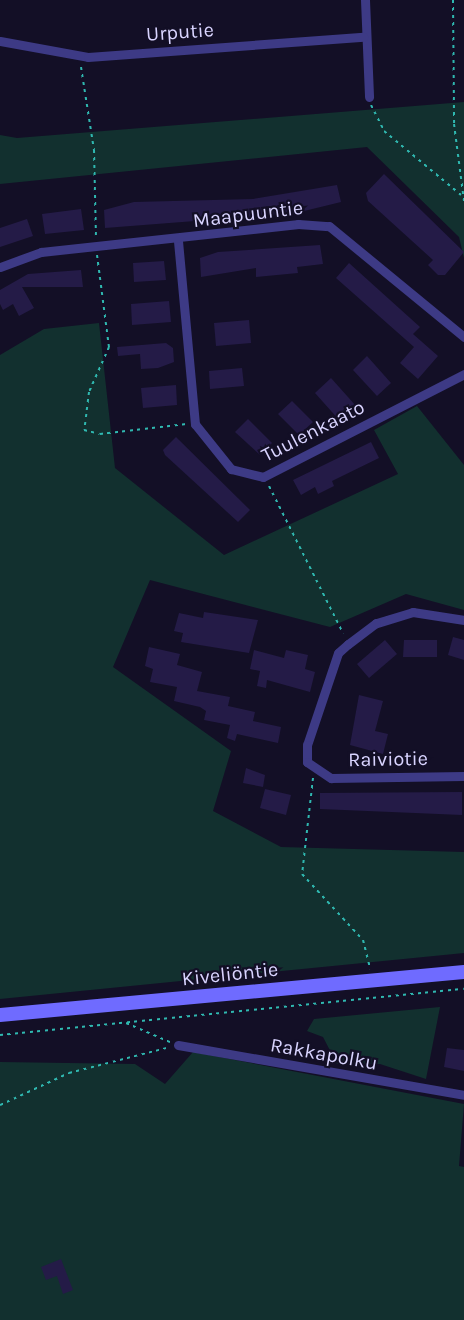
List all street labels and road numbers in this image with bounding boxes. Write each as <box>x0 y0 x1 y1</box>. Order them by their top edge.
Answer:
street label: Urputie <box>145 18 215 46</box>
street label: Maapuuntie <box>192 195 304 233</box>
street label: Tuulenkaato <box>257 395 369 467</box>
street label: Raiviotie <box>348 746 428 772</box>
street label: Kiveliöntie <box>181 957 279 991</box>
street label: Rakkapolku <box>269 1033 379 1075</box>

